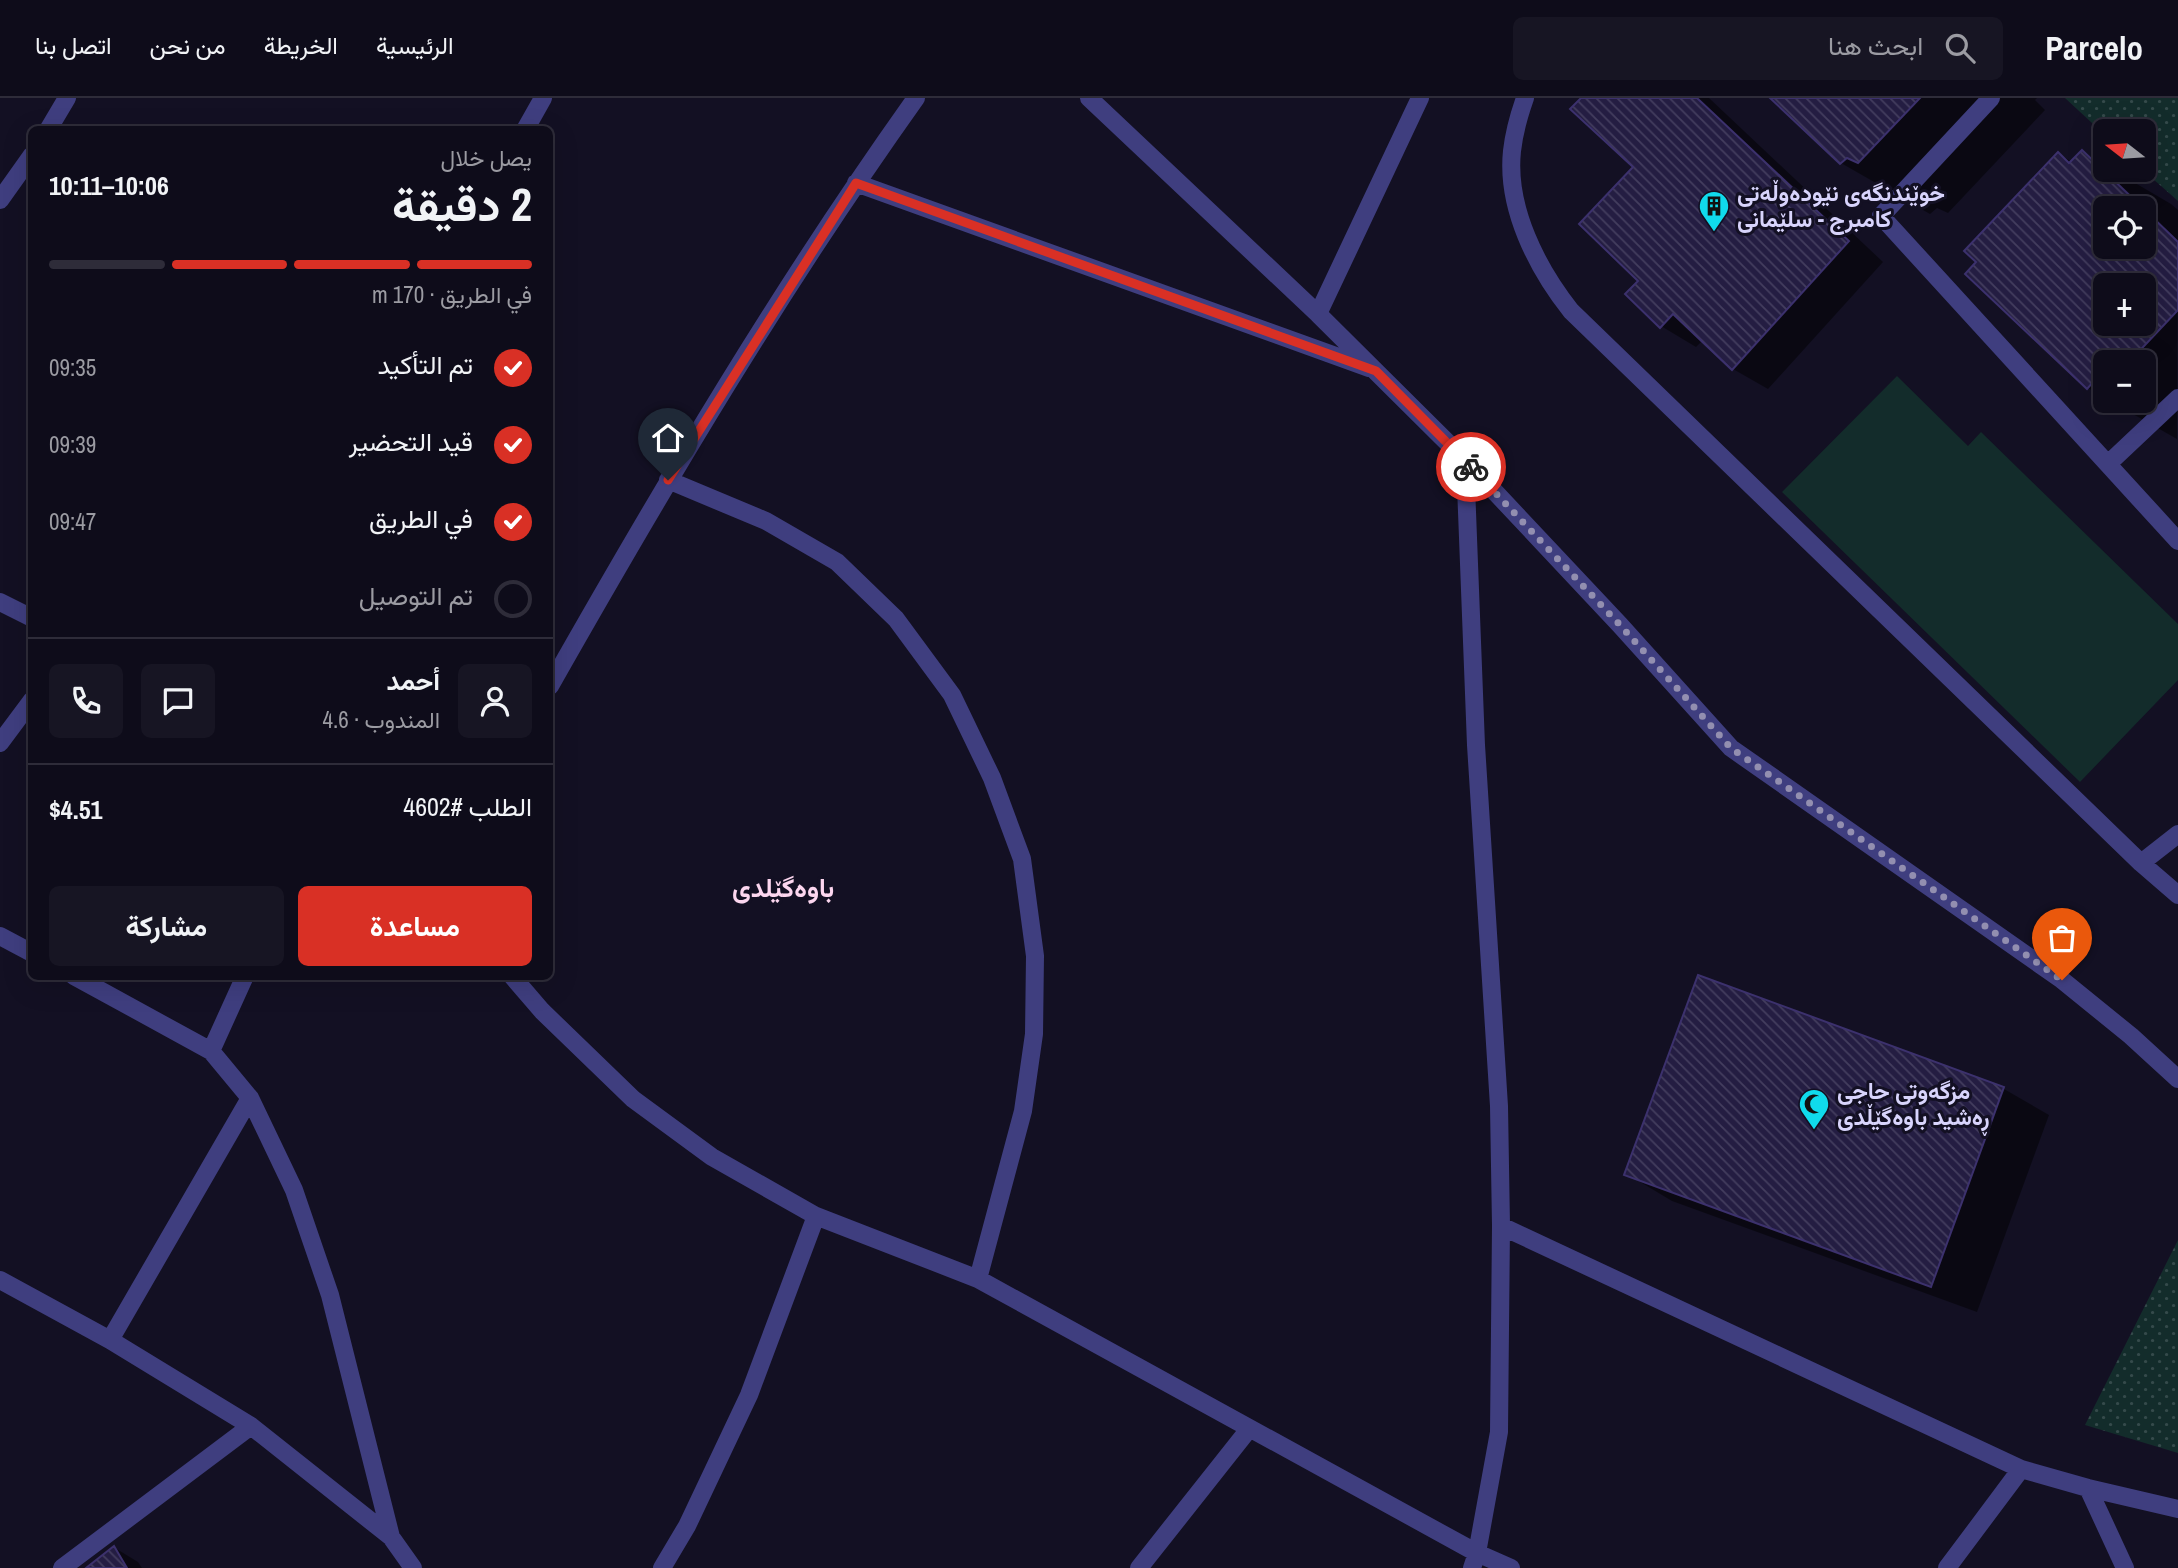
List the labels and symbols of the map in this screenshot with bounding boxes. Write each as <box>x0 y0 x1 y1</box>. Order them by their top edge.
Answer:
north arrow <box>2093 119 2156 182</box>
place label: خوێندنگەی نێودەوڵەتی کامبرج - سلێمانی <box>1737 177 1945 235</box>
building icon: خوێندنگەی نێودەوڵەتی کامبرج - سلێمانی <box>1697 189 1731 233</box>
pin <box>638 408 698 480</box>
courier <box>1436 432 1506 502</box>
district label: باوەگێلدی <box>732 870 834 905</box>
pin <box>2032 908 2092 980</box>
place label: مزگەوتی حاجی ڕەشید باوەگێڵدی <box>1837 1075 1989 1136</box>
mosque icon: مزگەوتی حاجی ڕەشید باوەگێڵدی <box>1797 1087 1831 1131</box>

